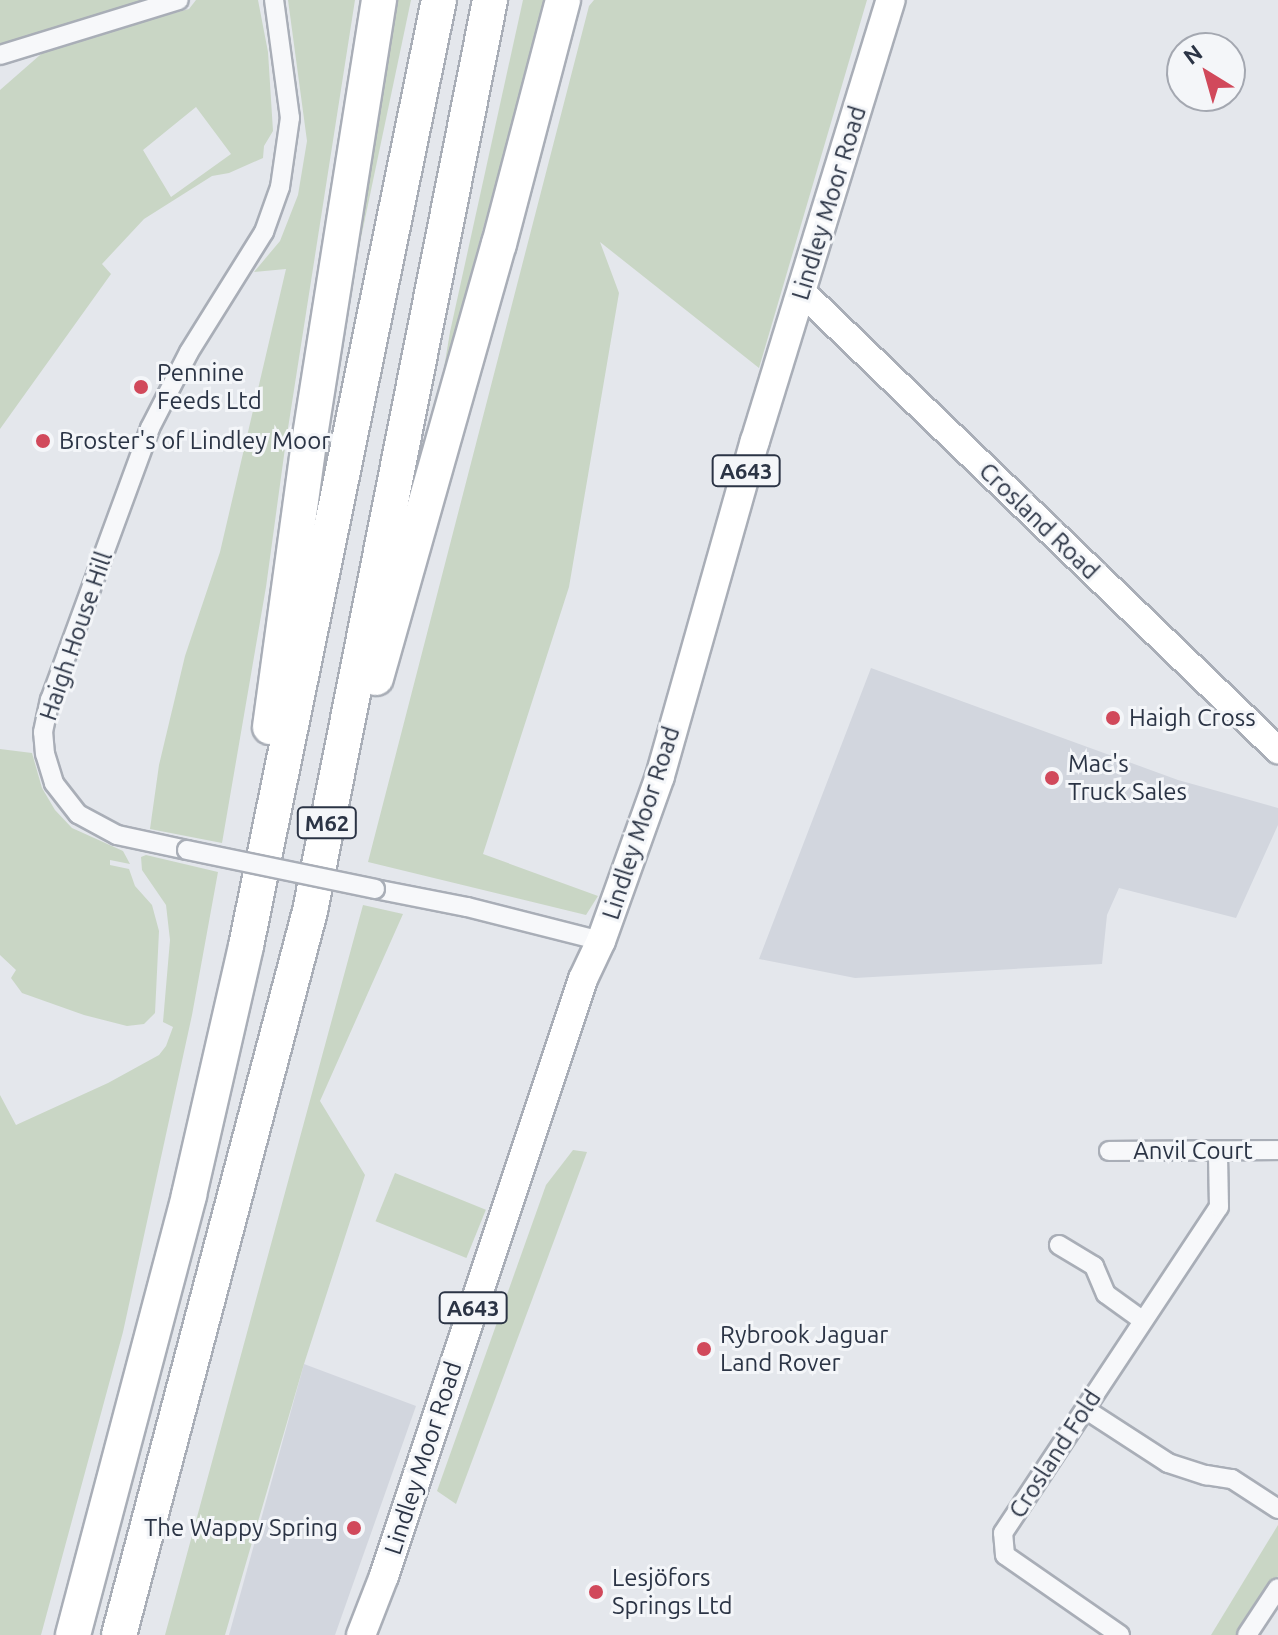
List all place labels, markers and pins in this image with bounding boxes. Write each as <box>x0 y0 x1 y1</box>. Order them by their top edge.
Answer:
place label: Pennine Feeds Ltd <box>157 359 262 415</box>
marker: Pennine Feeds Ltd <box>132 378 150 396</box>
place label: Broster's of Lindley Moor <box>59 427 330 455</box>
marker: Broster's of Lindley Moor <box>34 432 52 450</box>
place label: Haigh Cross <box>1129 704 1256 732</box>
marker: Haigh Cross <box>1104 709 1122 727</box>
place label: Mac's Truck Sales <box>1068 750 1187 806</box>
marker: Mac's Truck Sales <box>1043 769 1061 787</box>
place label: Rybrook Jaguar Land Rover <box>720 1321 888 1377</box>
marker: Rybrook Jaguar Land Rover <box>695 1340 713 1358</box>
place label: The Wappy Spring <box>144 1514 338 1542</box>
marker: The Wappy Spring <box>345 1519 363 1537</box>
place label: Lesjöfors Springs Ltd <box>612 1564 733 1620</box>
marker: Lesjöfors Springs Ltd <box>587 1583 605 1601</box>

